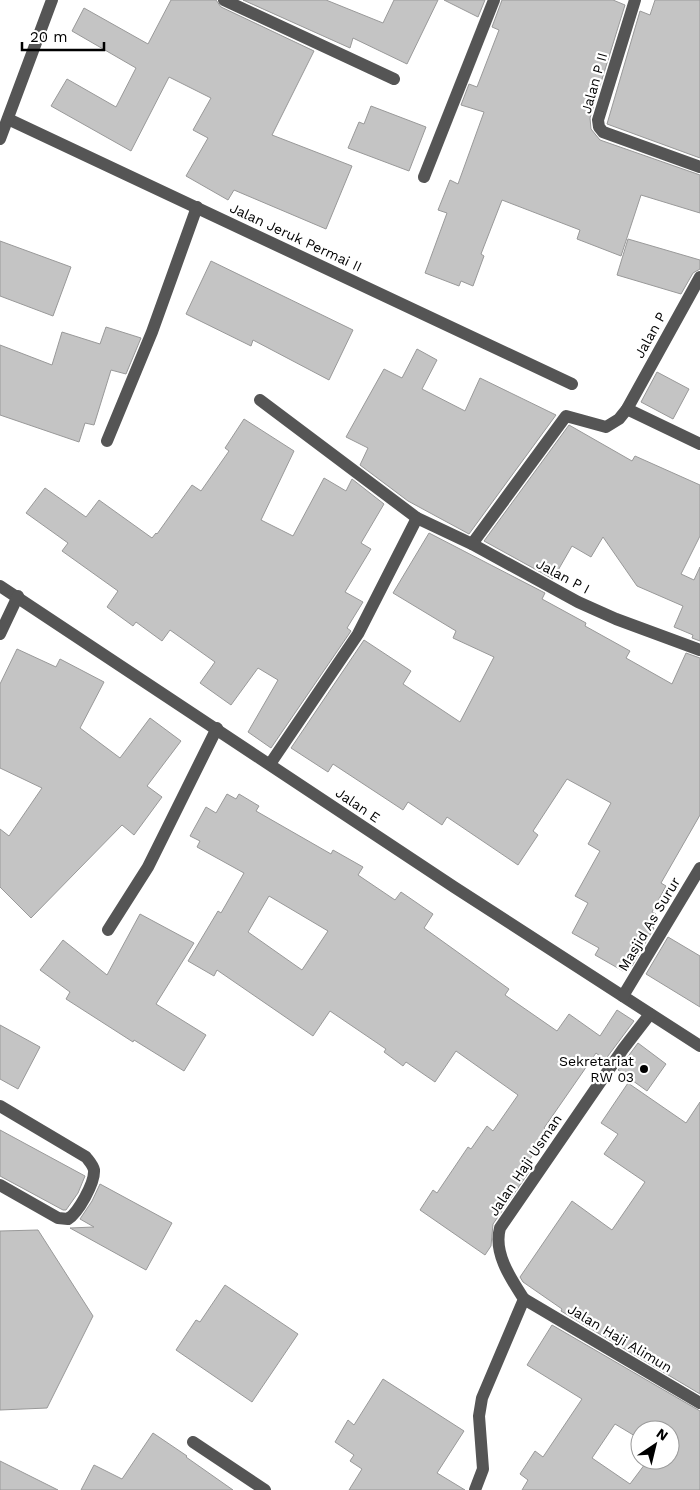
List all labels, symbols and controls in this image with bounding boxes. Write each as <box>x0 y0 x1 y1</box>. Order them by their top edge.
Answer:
scale bar <box>22 20 105 52</box>
text: 20 m <box>30 28 68 46</box>
street label: Jalan P II <box>578 51 610 115</box>
street label: Jalan Jeruk Permai II <box>227 199 365 275</box>
street label: Jalan P <box>631 309 669 361</box>
street label: Jalan P I <box>533 555 593 597</box>
street label: Jalan E <box>333 784 383 826</box>
street label: Masjid As Surur <box>615 874 683 974</box>
place label: Sekretariat RW 03 <box>559 1053 634 1085</box>
marker: Sekretariat RW 03 <box>638 1063 650 1075</box>
street label: Jalan Haji Usman <box>485 1111 565 1219</box>
street label: Jalan Haji Alimun <box>565 1301 675 1375</box>
north arrow <box>630 1420 680 1470</box>
text: N <box>654 1425 671 1444</box>

